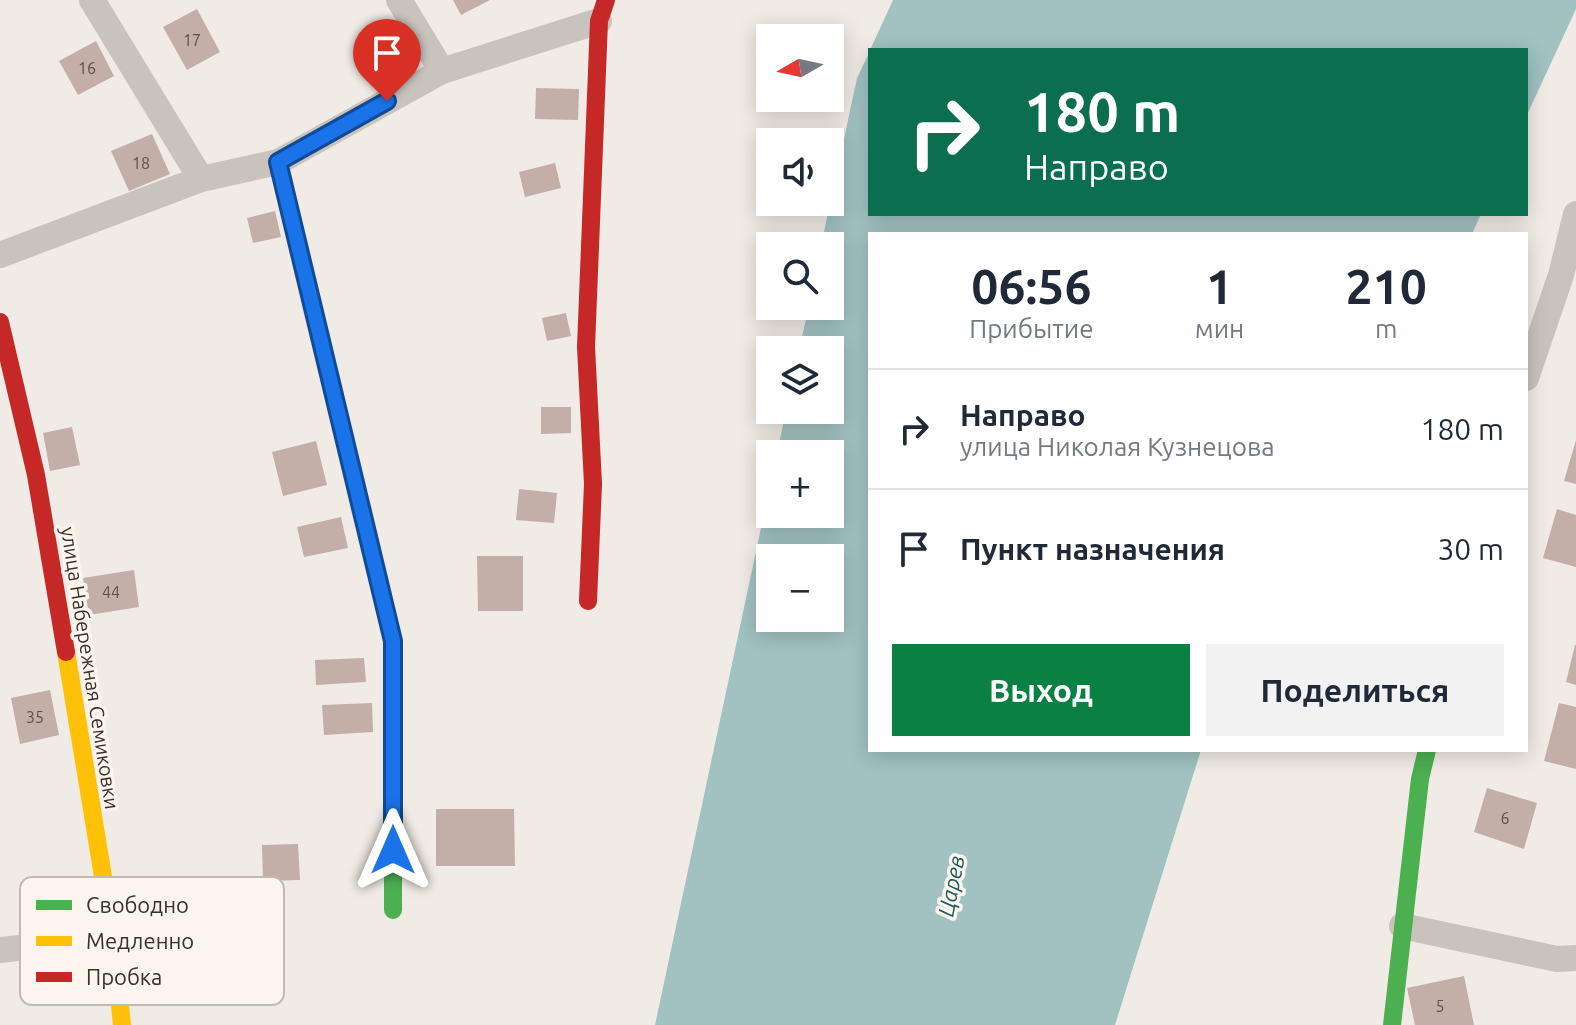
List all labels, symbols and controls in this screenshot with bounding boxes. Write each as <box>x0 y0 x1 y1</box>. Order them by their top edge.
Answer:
pin <box>353 19 421 101</box>
north arrow <box>756 24 844 112</box>
map controls <box>756 24 844 632</box>
house number: 17 <box>183 31 201 49</box>
icon: arrive <box>365 31 409 75</box>
house number: 16 <box>78 59 96 77</box>
icon: right <box>892 80 996 184</box>
text: 180 m <box>1024 80 1180 143</box>
button: sound <box>756 128 844 216</box>
text: Направо <box>1024 146 1169 187</box>
house number: 18 <box>132 154 150 172</box>
button: search <box>756 232 844 320</box>
text: 06:56 <box>971 259 1091 313</box>
text: 1 <box>1206 259 1233 313</box>
text: 210 <box>1346 259 1427 313</box>
text: Прибытие <box>969 314 1094 343</box>
text: мин <box>1195 314 1244 343</box>
text: m <box>1375 314 1397 343</box>
button: layers <box>756 336 844 424</box>
text: Направо <box>960 398 1086 432</box>
icon: right <box>892 407 936 451</box>
text: 180 m <box>1420 412 1504 446</box>
text: улица Николая Кузнецова <box>960 432 1275 461</box>
button: + <box>756 440 844 528</box>
street label: улица Набережная Семиковки <box>57 525 124 811</box>
icon: arrive <box>892 527 936 571</box>
text: Пункт назначения <box>960 532 1225 566</box>
text: 30 m <box>1437 532 1504 566</box>
button: − <box>756 544 844 632</box>
house number: 44 <box>102 583 120 601</box>
button: Выход <box>892 644 1190 736</box>
button: Поделиться <box>1206 644 1504 736</box>
house number: 35 <box>26 708 44 726</box>
position arrow <box>351 808 435 892</box>
house number: 6 <box>1500 809 1510 827</box>
water label: Царев <box>932 853 969 918</box>
legend <box>20 877 284 1005</box>
text: Свободно <box>86 892 189 917</box>
text: Медленно <box>86 928 194 953</box>
text: Пробка <box>86 964 162 989</box>
house number: 5 <box>1435 997 1445 1015</box>

